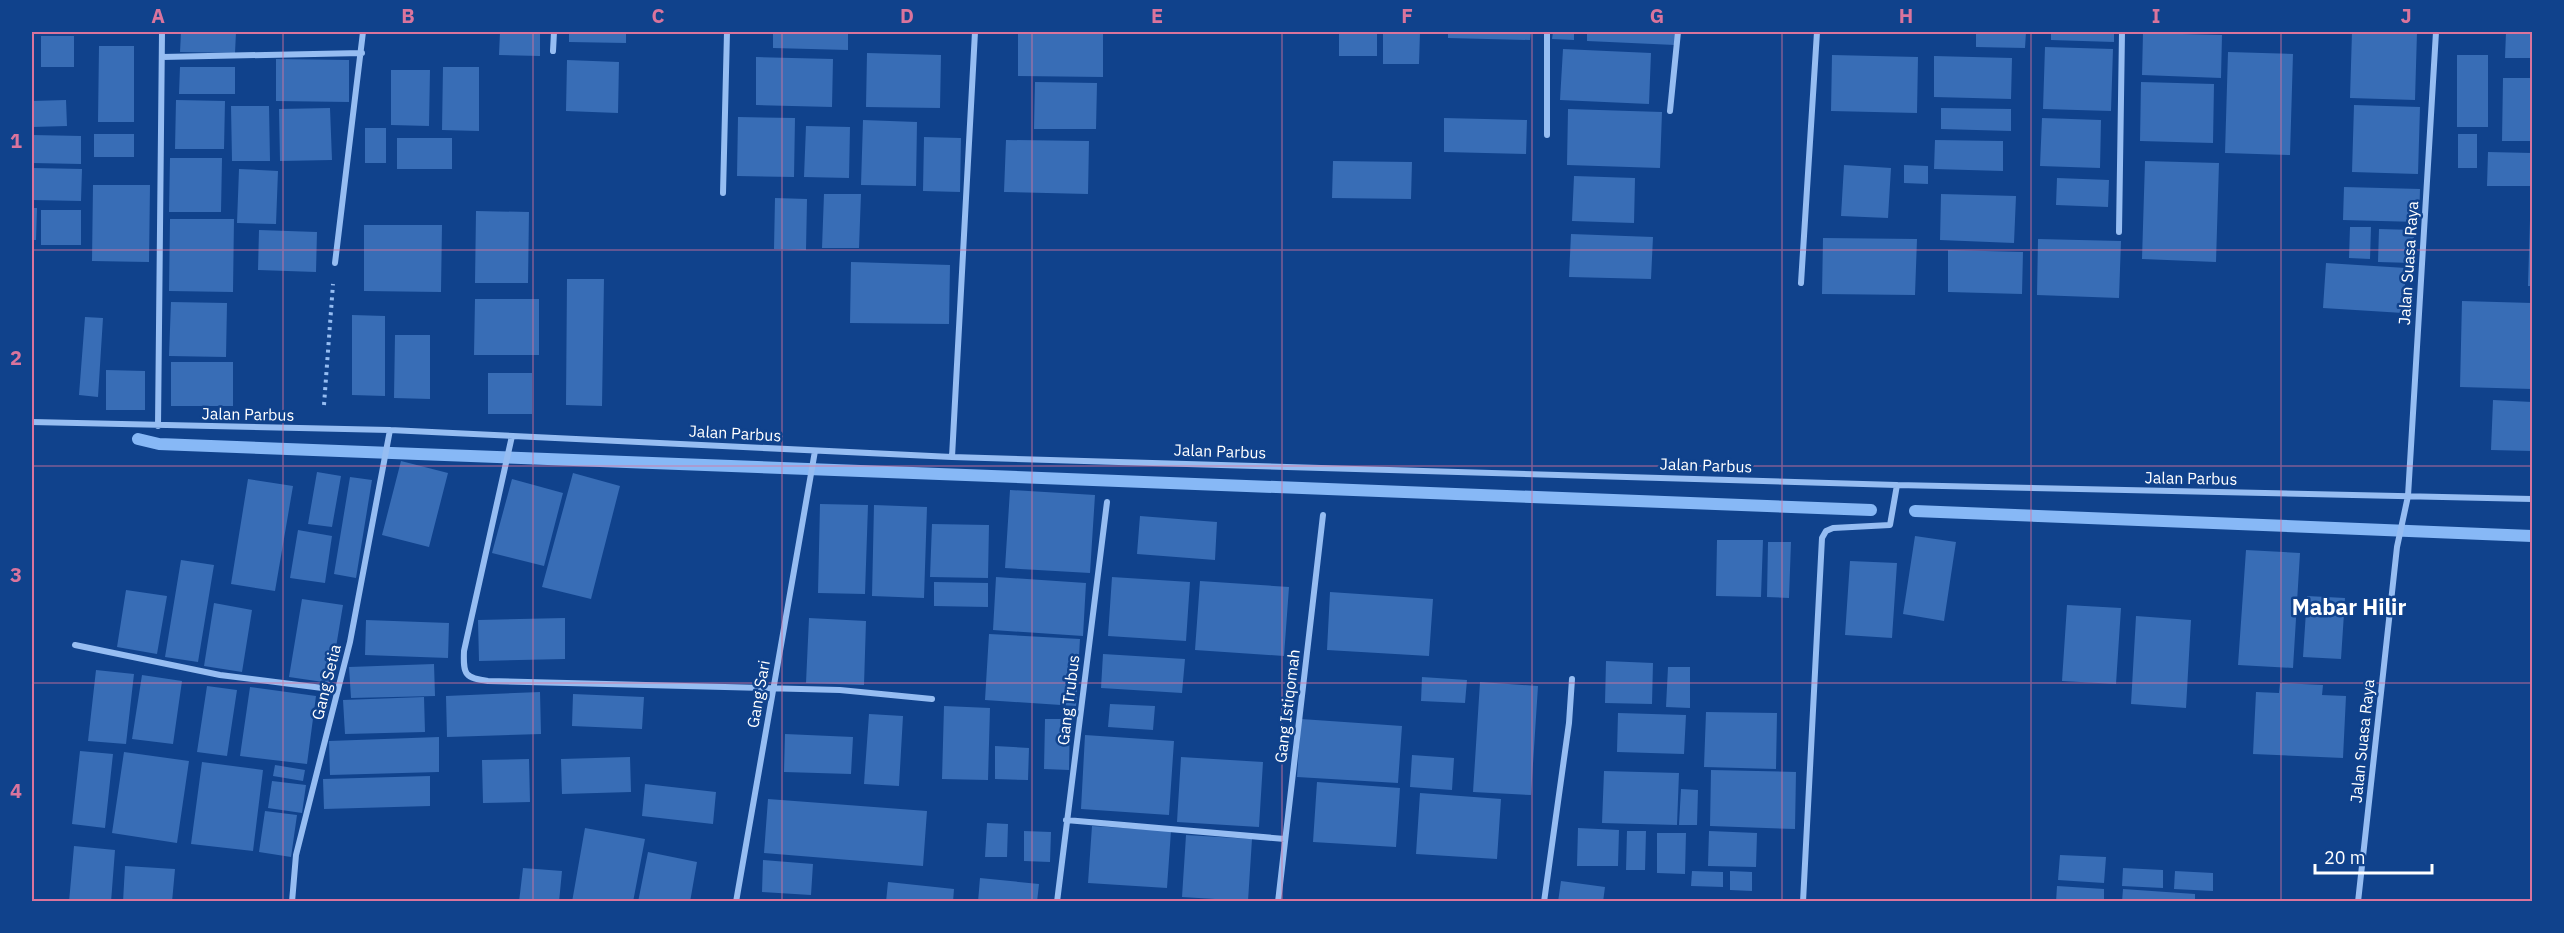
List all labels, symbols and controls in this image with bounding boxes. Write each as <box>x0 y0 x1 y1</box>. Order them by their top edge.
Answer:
text: A <box>151 2 165 29</box>
text: B <box>401 2 415 29</box>
text: C <box>651 2 665 29</box>
text: D <box>900 2 914 29</box>
text: E <box>1151 2 1163 29</box>
text: F <box>1401 2 1413 29</box>
text: G <box>1650 2 1664 29</box>
text: H <box>1899 2 1913 29</box>
text: I <box>2152 2 2160 29</box>
text: J <box>2400 2 2412 29</box>
text: 1 <box>10 127 22 154</box>
street label: Jalan Suasa Raya <box>2394 200 2422 326</box>
text: 2 <box>10 344 22 371</box>
street label: Jalan Parbus <box>202 403 294 425</box>
street label: Jalan Parbus <box>688 421 782 445</box>
street label: Jalan Parbus <box>1173 439 1267 463</box>
street label: Jalan Parbus <box>1659 453 1753 477</box>
street label: Jalan Parbus <box>2145 467 2237 489</box>
text: 3 <box>10 561 22 588</box>
district label: Mabar Hilir <box>2292 592 2406 621</box>
street label: Gang Setia <box>307 642 345 722</box>
street label: Gang Istiqomah <box>1270 648 1304 764</box>
street label: Gang Trubus <box>1053 654 1083 746</box>
street label: Gang Sari <box>742 658 774 730</box>
street label: Jalan Suasa Raya <box>2346 678 2378 804</box>
text: 4 <box>10 777 22 804</box>
scale bar <box>2315 837 2432 875</box>
text: 20 m <box>2324 846 2366 869</box>

